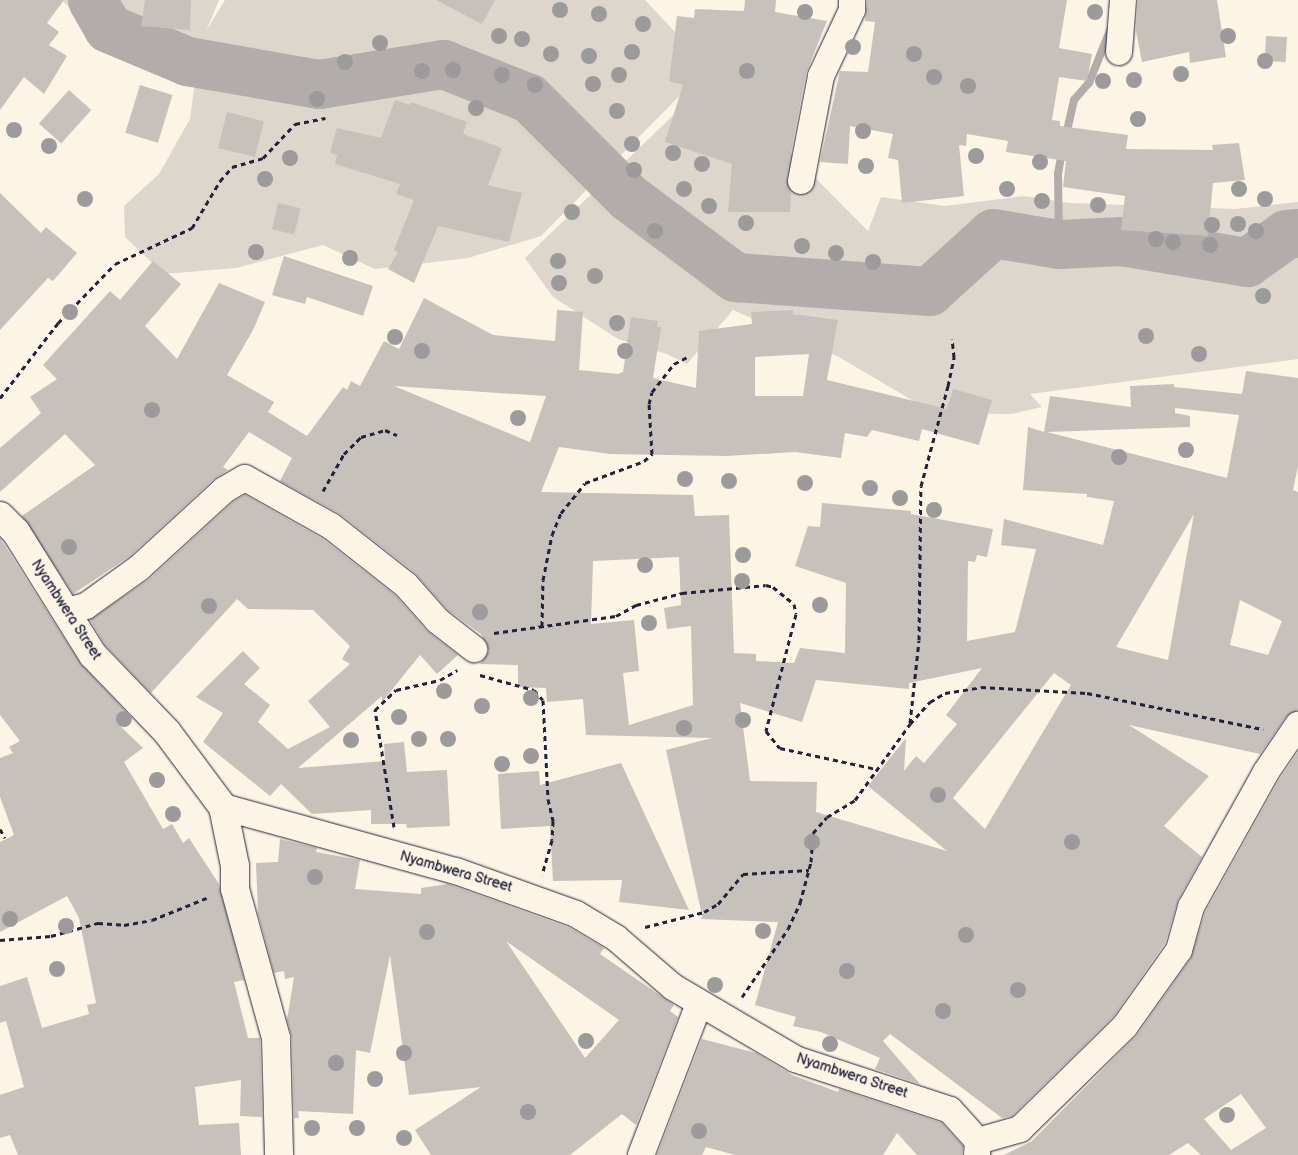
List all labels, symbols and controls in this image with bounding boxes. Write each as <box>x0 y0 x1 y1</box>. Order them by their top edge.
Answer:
street label: Nyambwera Street <box>27 557 105 663</box>
street label: Nyambwera Street <box>398 848 514 896</box>
street label: Nyambwera Street <box>794 1050 910 1102</box>

